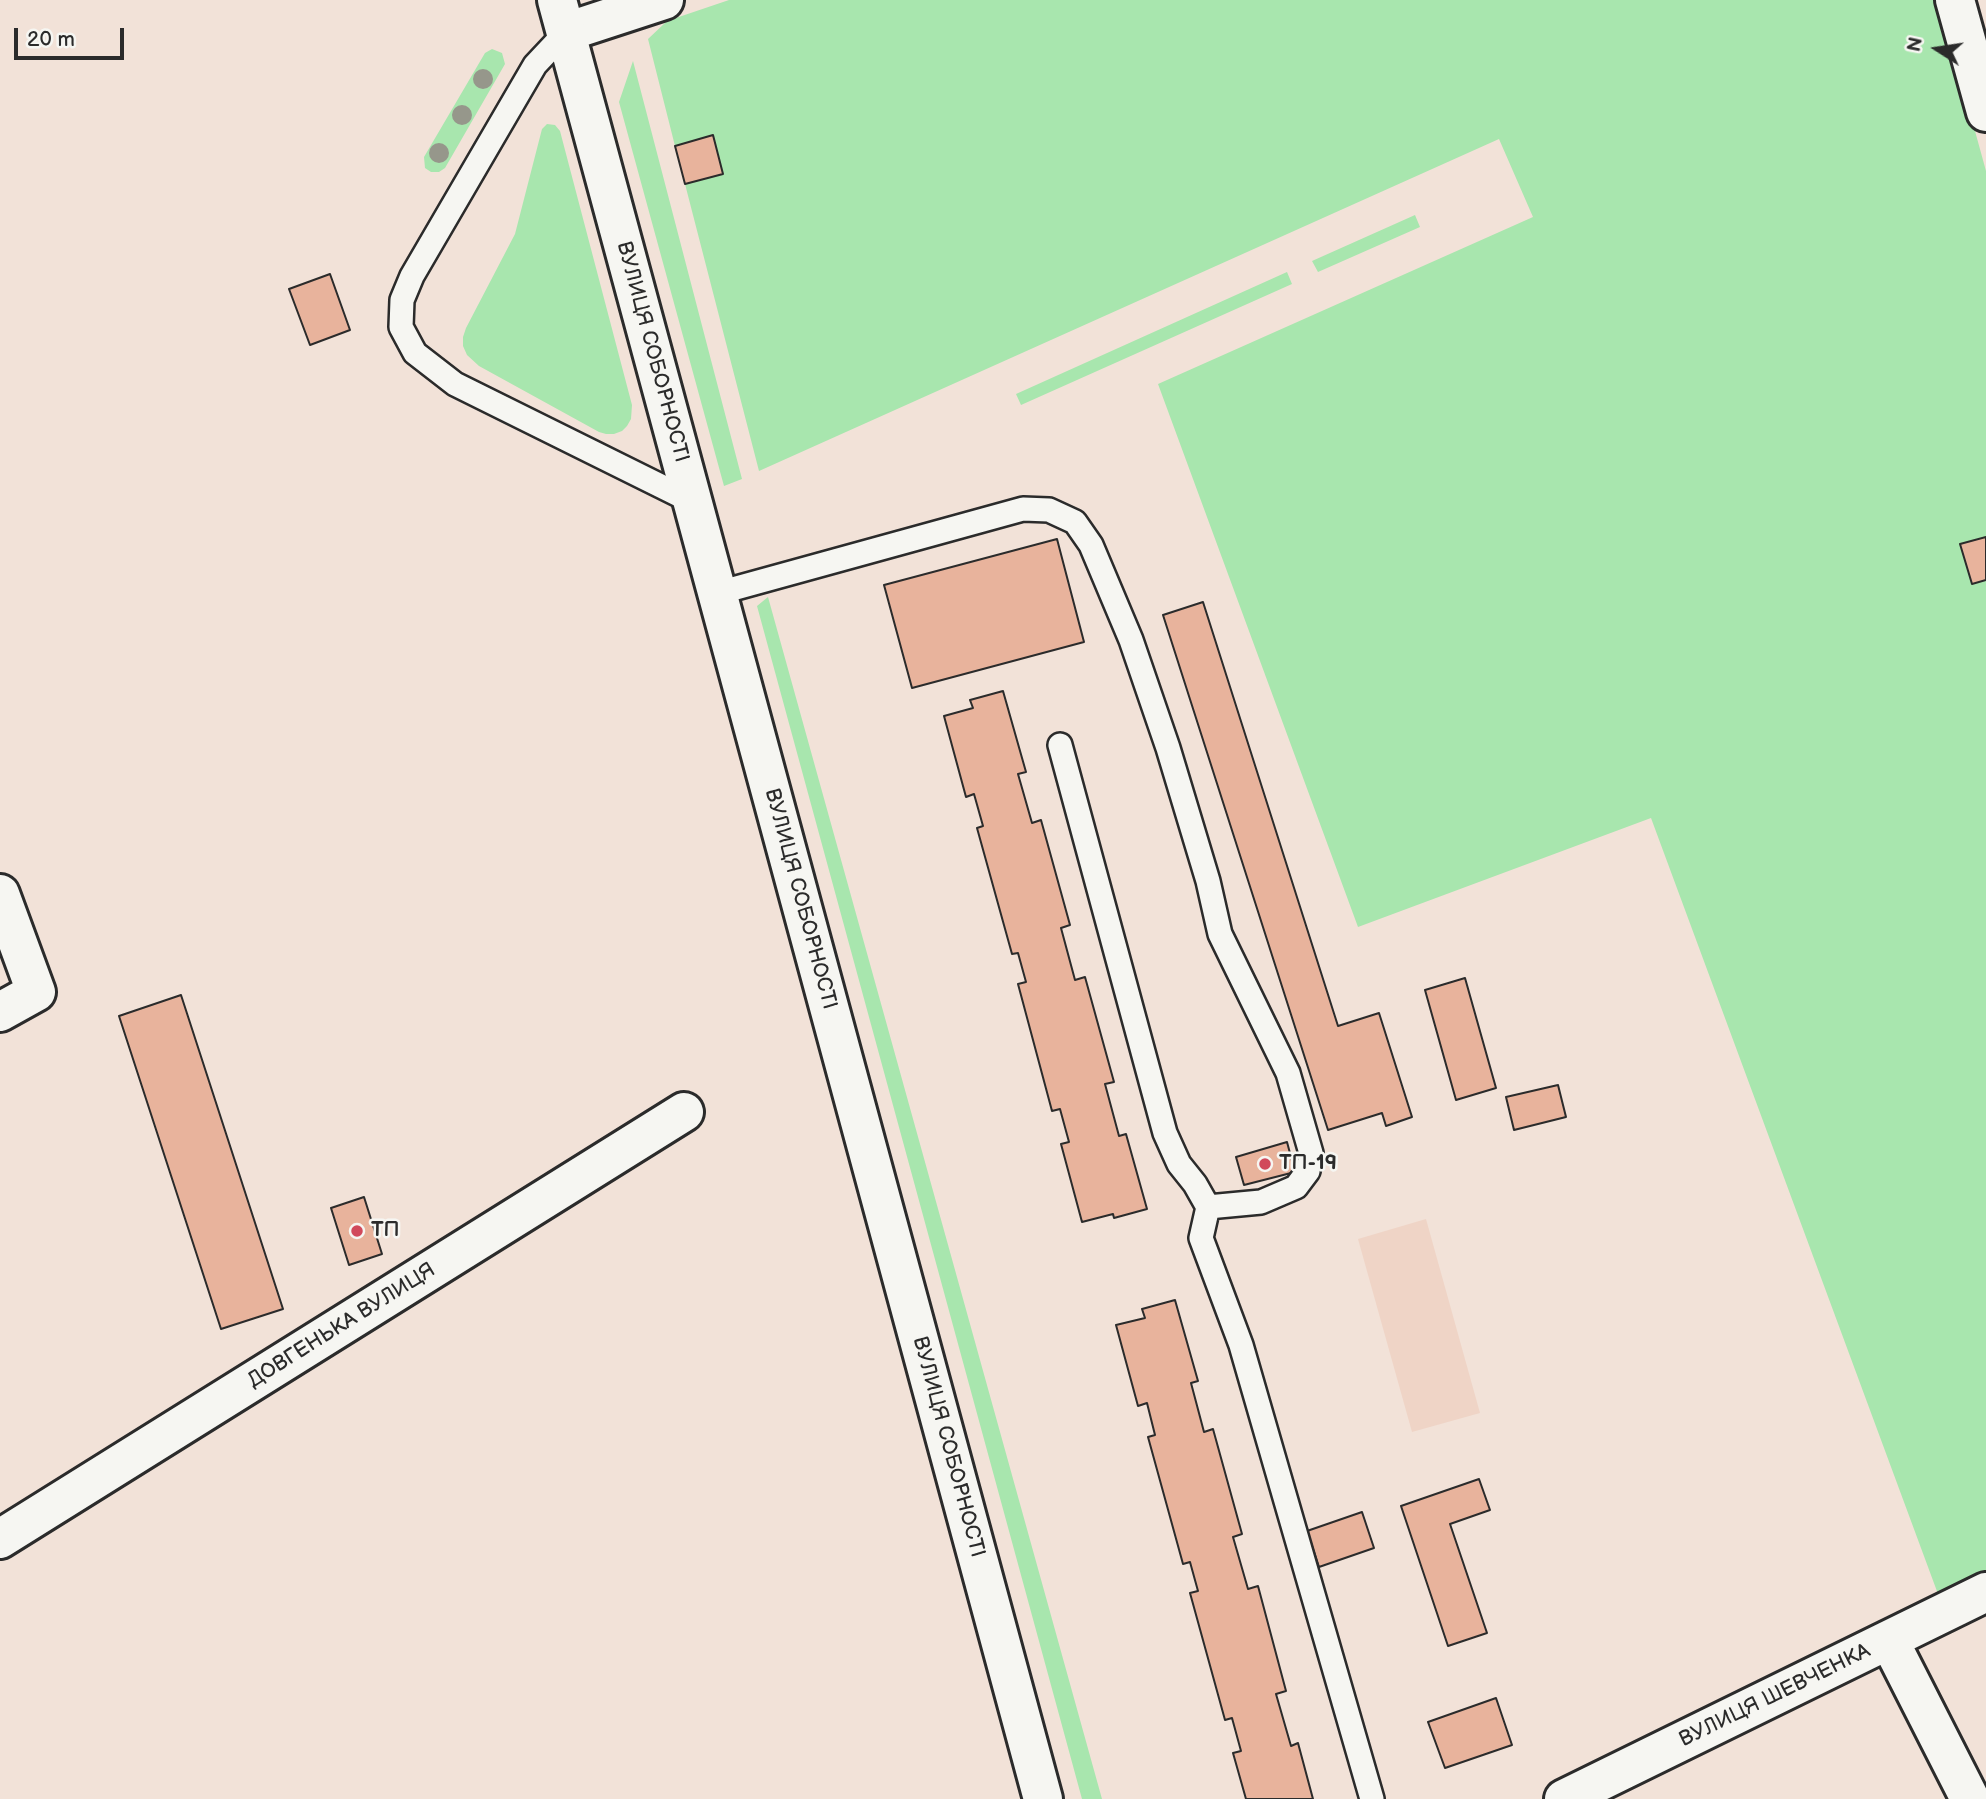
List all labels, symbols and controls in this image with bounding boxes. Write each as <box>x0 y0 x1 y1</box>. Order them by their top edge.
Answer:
scale bar <box>18 14 128 58</box>
north arrow <box>1902 14 1972 84</box>
text: 20 m <box>27 27 75 52</box>
text: N <box>1903 35 1929 54</box>
street label: ВУЛИЦЯ СОБОРНОСТІ <box>610 239 694 465</box>
street label: ВУЛИЦЯ СОБОРНОСТІ <box>758 786 842 1012</box>
place label: ТП-19 <box>1279 1151 1337 1177</box>
marker: ТП-19 <box>1257 1156 1273 1172</box>
place label: ТП <box>371 1218 399 1244</box>
marker: ТП <box>349 1223 365 1239</box>
street label: ДОВГЕНЬКА ВУЛИЦЯ <box>244 1258 440 1394</box>
street label: ВУЛИЦЯ СОБОРНОСТІ <box>906 1334 990 1560</box>
street label: ВУЛИЦЯ ШЕВЧЕНКА <box>1675 1639 1875 1753</box>

